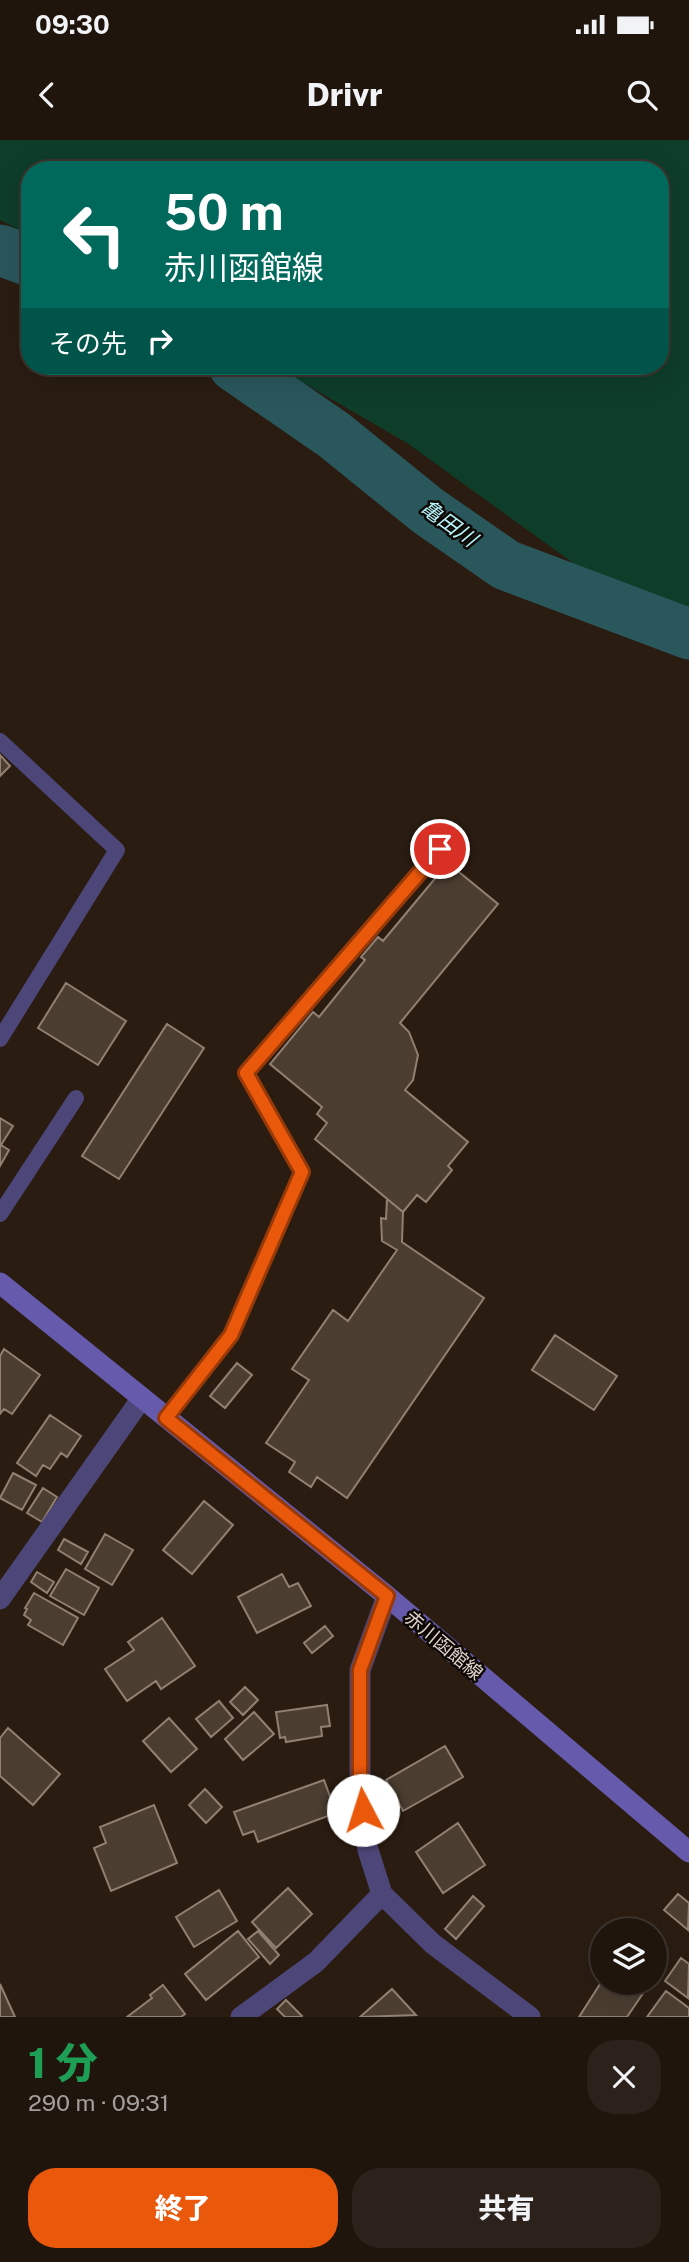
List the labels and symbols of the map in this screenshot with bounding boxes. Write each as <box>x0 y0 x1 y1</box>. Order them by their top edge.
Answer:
water label: 亀田川 <box>416 494 483 553</box>
pin <box>410 819 470 879</box>
street label: 赤川函館線 <box>401 1606 487 1684</box>
position arrow <box>326 1773 400 1847</box>

